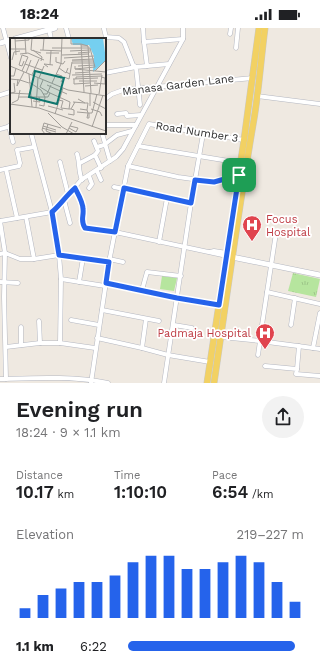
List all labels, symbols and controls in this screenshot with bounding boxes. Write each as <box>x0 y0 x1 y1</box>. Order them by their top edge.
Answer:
text: 18:24 <box>20 5 59 23</box>
inset map <box>10 38 106 134</box>
street label: Manasa Garden Lane <box>121 72 235 98</box>
street label: Road Number 3 <box>155 119 239 145</box>
pin <box>222 158 256 192</box>
icon: arrive <box>228 164 250 186</box>
place label: Focus Hospital <box>266 213 311 239</box>
hospital icon: Focus Hospital <box>241 214 263 242</box>
hospital icon: Padmaja Hospital <box>254 322 276 350</box>
place label: Padmaja Hospital <box>157 327 252 340</box>
button: share <box>262 396 304 438</box>
text: Evening run <box>16 397 143 422</box>
text: 18:24 · 9 × 1.1 km <box>16 425 121 440</box>
text: Distance <box>16 469 63 482</box>
text: Time <box>114 469 140 482</box>
text: Pace <box>212 469 237 482</box>
text: 10.17 <box>16 482 54 502</box>
text: 1:10:10 <box>114 482 167 502</box>
text: 6:54 <box>212 482 248 502</box>
text: km <box>54 488 74 501</box>
text: /km <box>248 488 273 501</box>
text: Elevation <box>16 527 74 542</box>
text: 219–227 m <box>237 527 304 542</box>
text: 1.1 km <box>16 639 54 654</box>
text: 6:22 <box>80 639 107 654</box>

